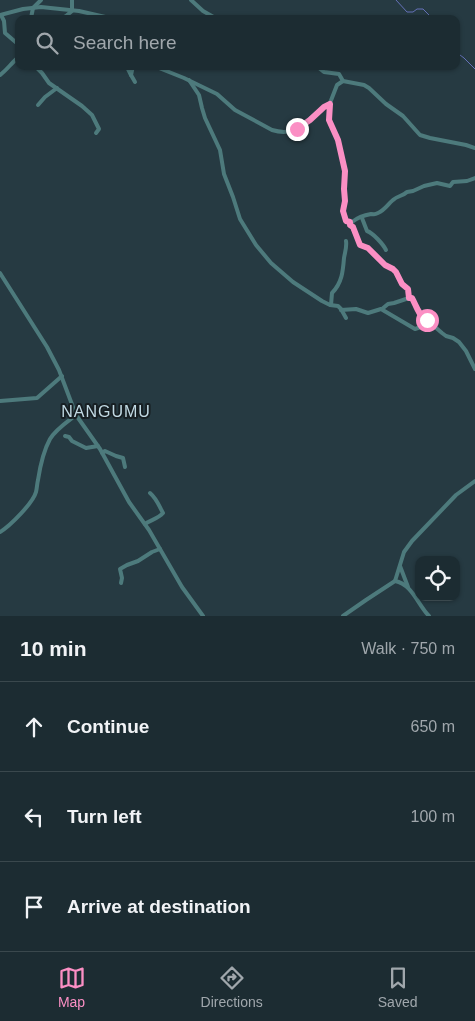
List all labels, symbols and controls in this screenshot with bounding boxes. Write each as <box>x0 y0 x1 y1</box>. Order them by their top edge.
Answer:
search box <box>15 15 460 70</box>
icon: search <box>33 29 61 57</box>
text: Search here <box>73 32 177 53</box>
route end <box>286 118 309 141</box>
route start <box>416 309 439 332</box>
district label: NANGUMU <box>61 403 151 420</box>
map controls <box>415 556 460 601</box>
button: locate <box>415 556 460 601</box>
text: 10 min <box>20 637 87 660</box>
text: Walk · 750 m <box>361 640 455 657</box>
icon: ahead <box>20 713 48 741</box>
text: Continue <box>67 716 149 737</box>
text: 650 m <box>411 718 455 735</box>
icon: left <box>20 803 48 831</box>
text: Turn left <box>67 806 142 827</box>
text: 100 m <box>411 808 455 825</box>
icon: arrive <box>20 893 48 921</box>
text: Arrive at destination <box>67 896 251 917</box>
tab: Map <box>58 964 86 1010</box>
tab: Directions <box>201 964 263 1010</box>
tab: Saved <box>378 964 417 1010</box>

